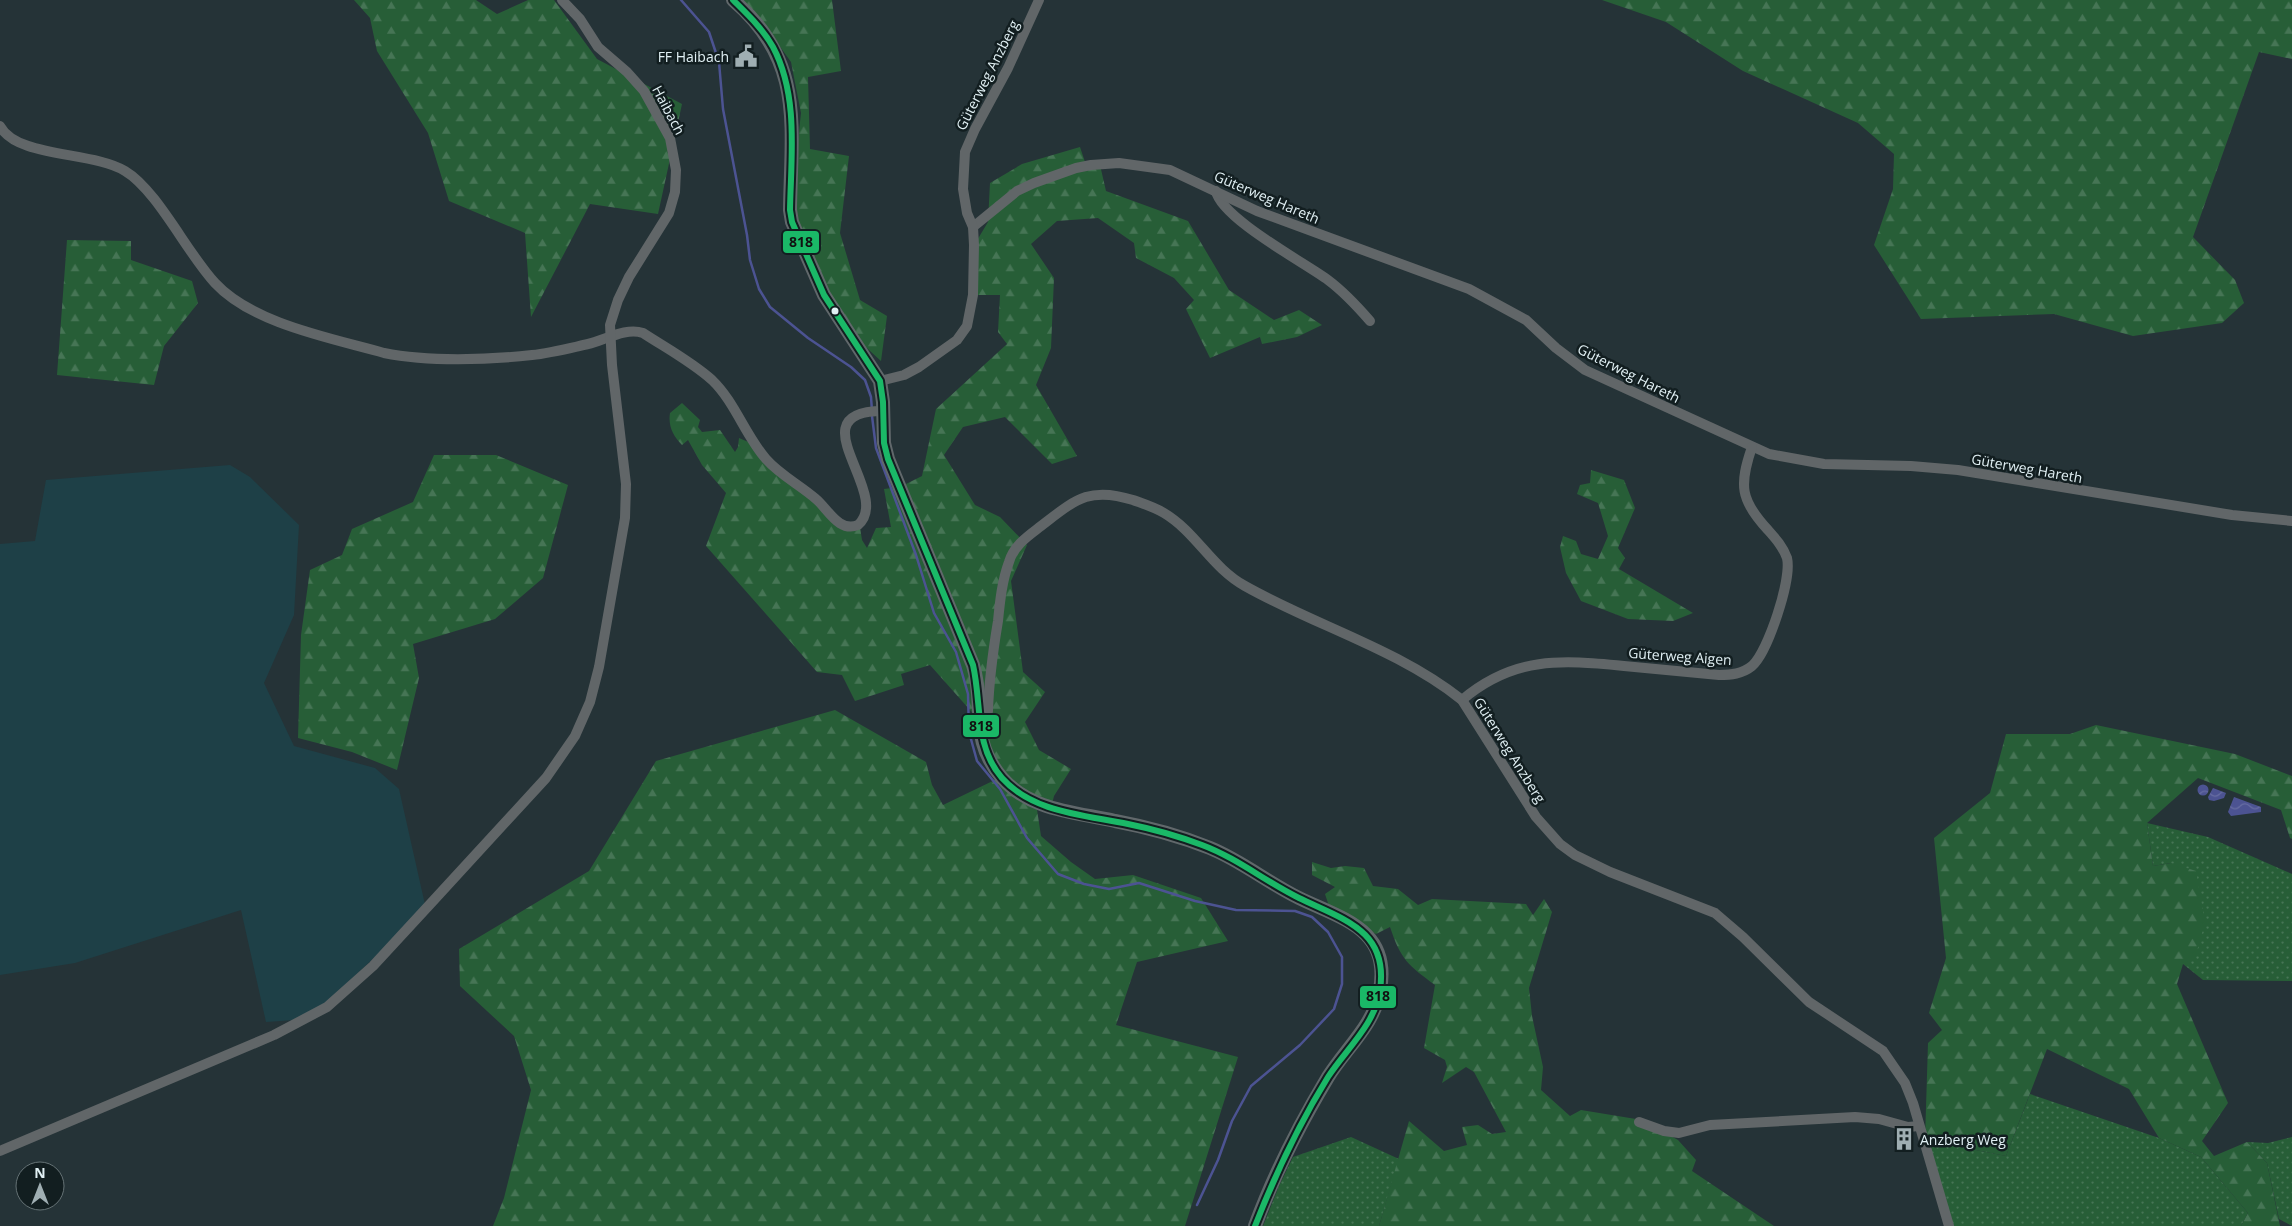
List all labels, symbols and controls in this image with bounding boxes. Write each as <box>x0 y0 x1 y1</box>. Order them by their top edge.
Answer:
street label: Güterweg Anzberg <box>951 16 1023 133</box>
public building icon: FF Haibach <box>733 43 759 69</box>
place label: FF Haibach <box>658 47 729 66</box>
street label: Haibach <box>648 82 690 138</box>
street label: Güterweg Hareth <box>1211 166 1323 228</box>
line badge: 818 <box>782 230 820 254</box>
text: 818 <box>789 232 813 251</box>
unlabelled marker <box>830 306 840 316</box>
street label: Güterweg Hareth <box>1575 339 1683 407</box>
street label: Güterweg Hareth <box>1970 449 2084 487</box>
street label: Güterweg Aigen <box>1628 643 1732 669</box>
street label: Güterweg Anzberg <box>1470 694 1550 807</box>
line badge: 818 <box>962 714 1000 738</box>
text: 818 <box>969 716 993 735</box>
line badge: 818 <box>1359 985 1397 1009</box>
text: 818 <box>1366 986 1390 1005</box>
building icon: Anzberg Weg <box>1891 1126 1917 1152</box>
place label: Anzberg Weg <box>1920 1130 2006 1149</box>
north arrow <box>15 1161 65 1211</box>
text: N <box>34 1163 46 1182</box>

